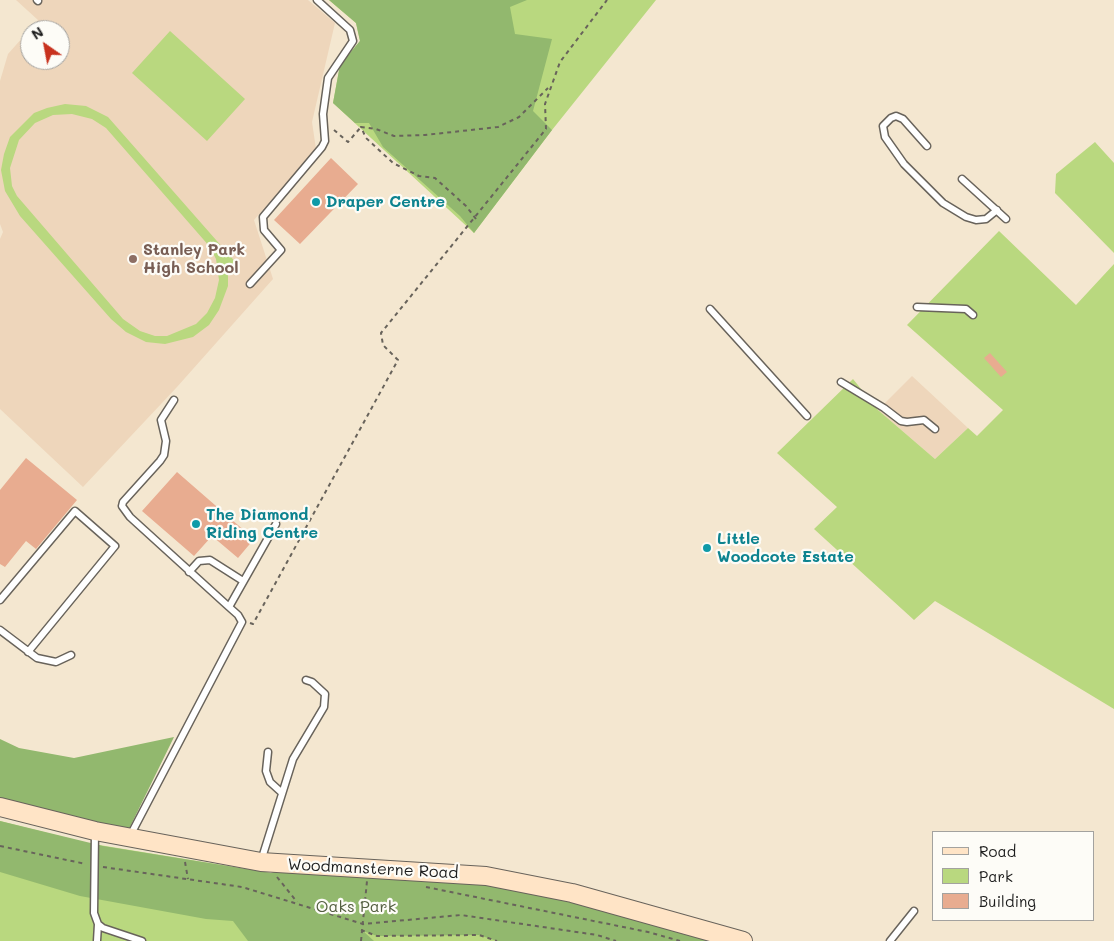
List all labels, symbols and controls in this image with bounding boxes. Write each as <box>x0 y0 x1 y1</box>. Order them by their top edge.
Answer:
north arrow <box>20 20 70 70</box>
text: N <box>27 22 47 44</box>
place label: Draper Centre <box>326 192 445 212</box>
marker: Draper Centre <box>310 196 322 208</box>
place label: Stanley Park High School <box>143 240 245 278</box>
marker: Stanley Park High School <box>127 253 139 265</box>
place label: The Diamond Riding Centre <box>206 505 318 543</box>
marker: The Diamond Riding Centre <box>190 518 202 530</box>
place label: Little Woodcote Estate <box>717 529 854 567</box>
marker: Little Woodcote Estate <box>701 542 713 554</box>
legend <box>932 831 1094 921</box>
text: Road <box>979 841 1016 861</box>
street label: Woodmansterne Road <box>287 855 459 883</box>
text: Park <box>979 866 1013 886</box>
text: Building <box>979 891 1036 911</box>
park label: Oaks Park <box>316 897 396 917</box>

